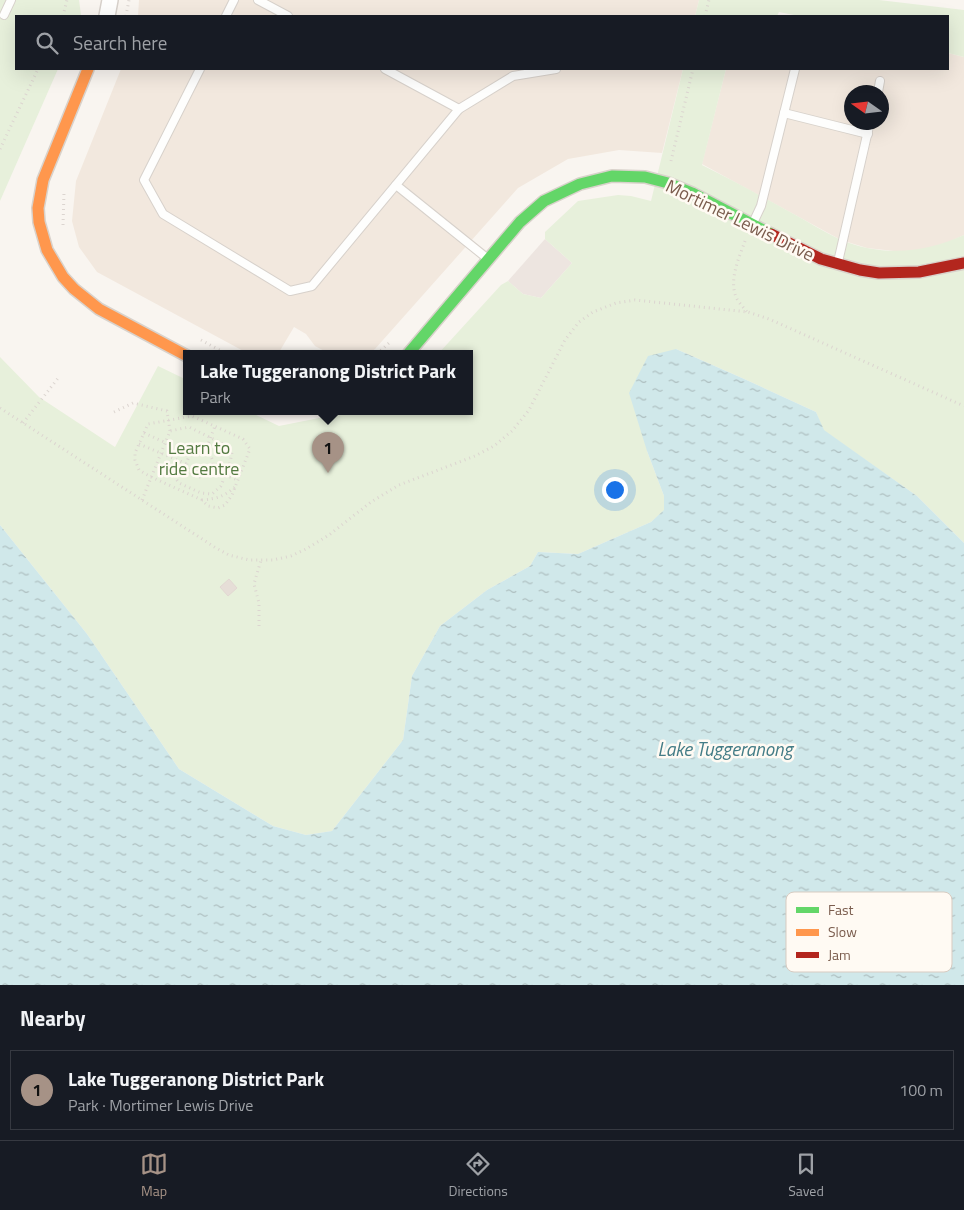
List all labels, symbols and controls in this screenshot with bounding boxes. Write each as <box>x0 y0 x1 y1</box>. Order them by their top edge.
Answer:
search box <box>15 15 949 70</box>
text: Search here <box>73 28 167 57</box>
icon: search <box>33 29 61 57</box>
north arrow <box>844 85 889 130</box>
street label: Mortimer Lewis Drive <box>661 172 819 268</box>
popup <box>183 350 473 415</box>
text: Lake Tuggeranong District Park <box>200 356 456 385</box>
text: Park <box>200 385 231 409</box>
pin: 1 <box>312 432 344 473</box>
park label: Learn to ride centre <box>159 434 239 482</box>
your location <box>602 477 628 503</box>
water label: Lake Tuggeranong <box>658 734 794 763</box>
legend <box>786 892 952 972</box>
text: Fast <box>828 899 853 920</box>
text: Slow <box>828 921 857 942</box>
text: Jam <box>828 944 851 965</box>
text: Nearby <box>20 1002 85 1034</box>
text: Lake Tuggeranong District Park <box>68 1064 324 1093</box>
text: 1 <box>33 1078 41 1102</box>
text: 100 m <box>899 1078 943 1102</box>
text: Park · Mortimer Lewis Drive <box>68 1093 253 1117</box>
tab: Map <box>140 1150 168 1201</box>
tab: Directions <box>448 1150 508 1201</box>
tab: Saved <box>788 1150 824 1201</box>

